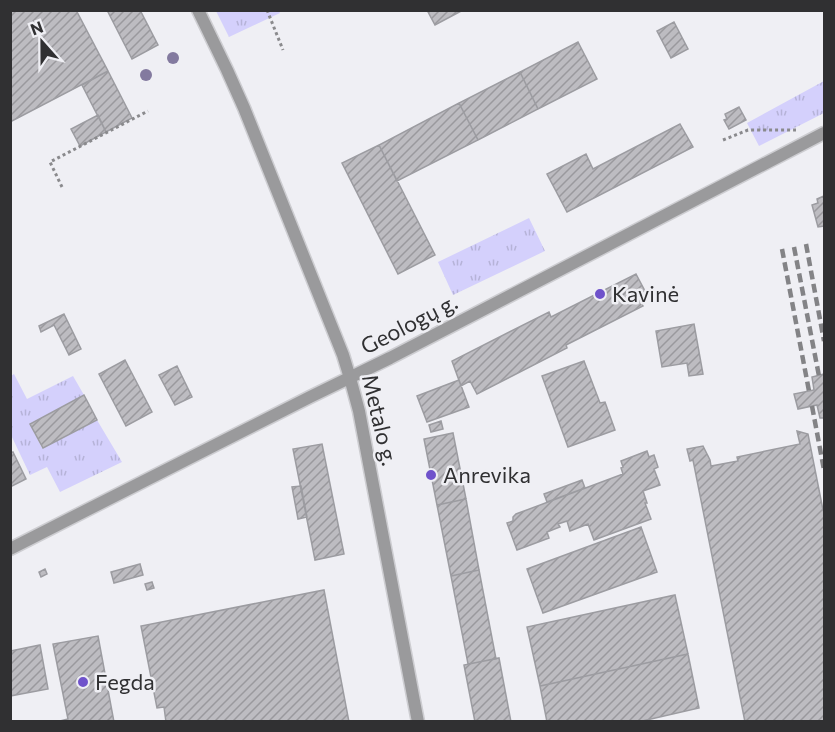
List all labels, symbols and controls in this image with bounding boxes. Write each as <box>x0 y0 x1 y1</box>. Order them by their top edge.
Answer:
north arrow <box>12 12 72 72</box>
text: N <box>27 17 45 39</box>
place label: Kavinė <box>612 280 679 307</box>
marker: Kavinė <box>593 287 607 301</box>
street label: Geologų g. <box>356 288 462 359</box>
street label: Metalo g. <box>357 372 404 468</box>
place label: Anrevika <box>443 461 531 488</box>
marker: Anrevika <box>424 468 438 482</box>
place label: Fegda <box>95 668 155 695</box>
marker: Fegda <box>76 675 90 689</box>

